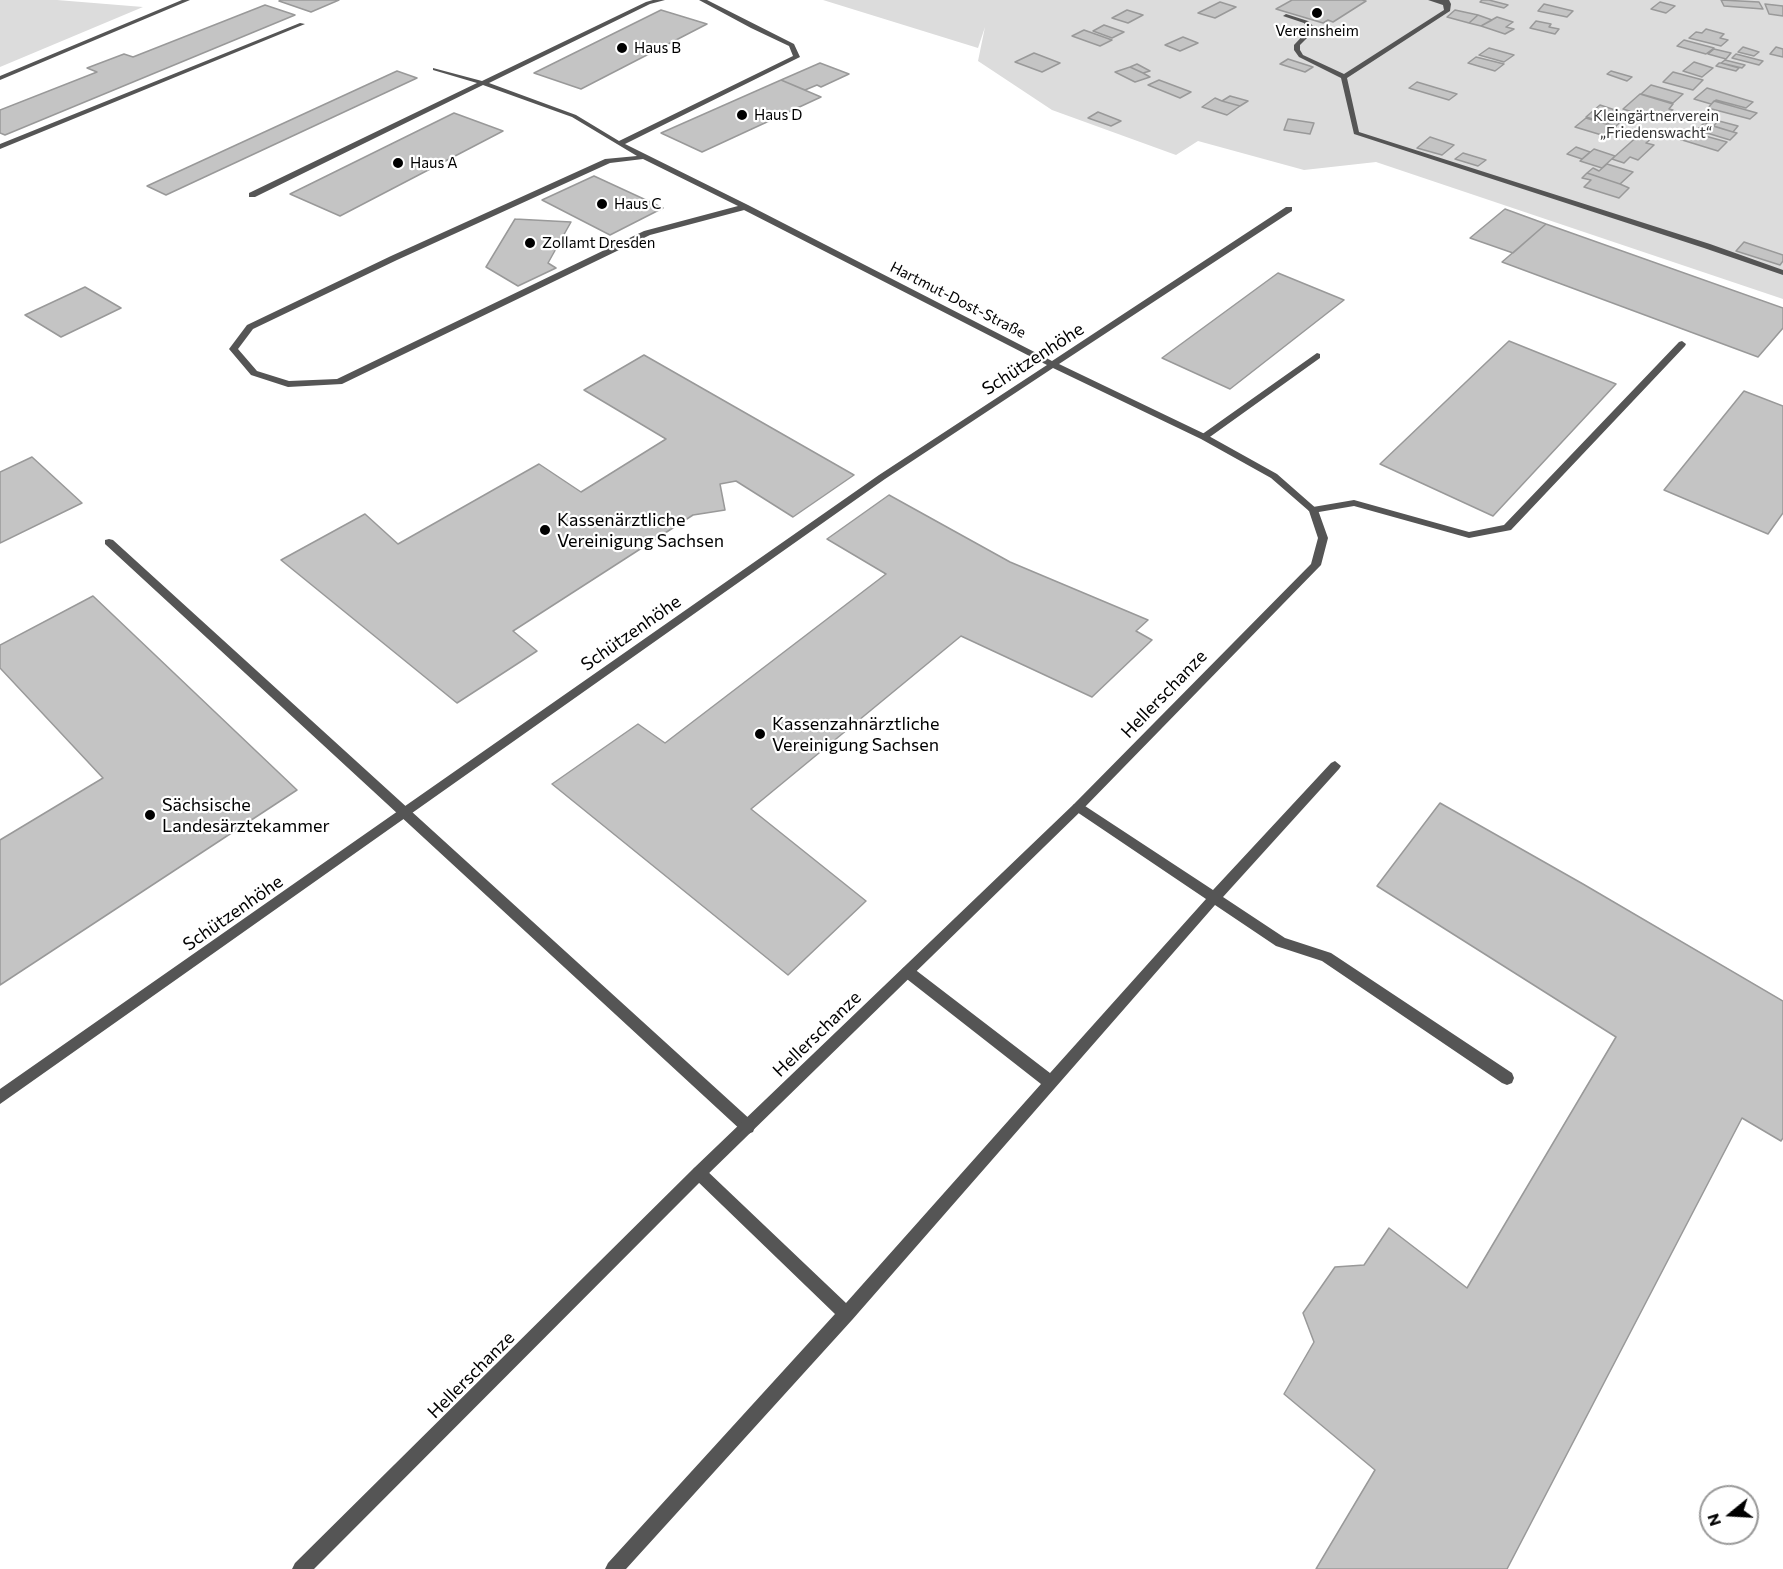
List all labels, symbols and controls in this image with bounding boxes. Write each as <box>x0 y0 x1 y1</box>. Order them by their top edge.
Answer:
marker: Vereinsheim <box>1310 6 1324 20</box>
place label: Vereinsheim <box>1275 22 1359 40</box>
place label: Haus B <box>634 39 681 57</box>
marker: Haus B <box>615 41 629 55</box>
place label: Haus D <box>754 106 802 124</box>
park label: Kleingärtnerverein „Friedenswacht“ <box>1593 107 1719 142</box>
marker: Haus D <box>735 108 749 122</box>
place label: Haus A <box>410 154 458 172</box>
marker: Haus A <box>391 156 405 170</box>
place label: Haus C <box>614 195 661 213</box>
marker: Haus C <box>595 197 609 211</box>
place label: Zollamt Dresden <box>542 234 655 252</box>
marker: Zollamt Dresden <box>523 236 537 250</box>
street label: Hartmut-Dost-Straße <box>887 258 1029 342</box>
street label: Schützenhöhe <box>978 318 1088 400</box>
place label: Kassenärztliche Vereinigung Sachsen <box>557 509 724 552</box>
marker: Kassenärztliche Vereinigung Sachsen <box>538 523 552 537</box>
street label: Schützenhöhe <box>577 591 685 675</box>
street label: Hellerschanze <box>1117 645 1211 743</box>
place label: Kassenzahnärztliche Vereinigung Sachsen <box>772 713 939 756</box>
marker: Kassenzahnärztliche Vereinigung Sachsen <box>753 727 767 741</box>
place label: Sächsische Landesärztekammer <box>162 794 330 836</box>
marker: Sächsische Landesärztekammer <box>143 808 157 822</box>
street label: Schützenhöhe <box>179 871 287 955</box>
street label: Hellerschanze <box>768 987 866 1081</box>
street label: Hellerschanze <box>423 1327 519 1423</box>
north arrow <box>1699 1485 1759 1545</box>
text: N <box>1702 1511 1724 1529</box>

